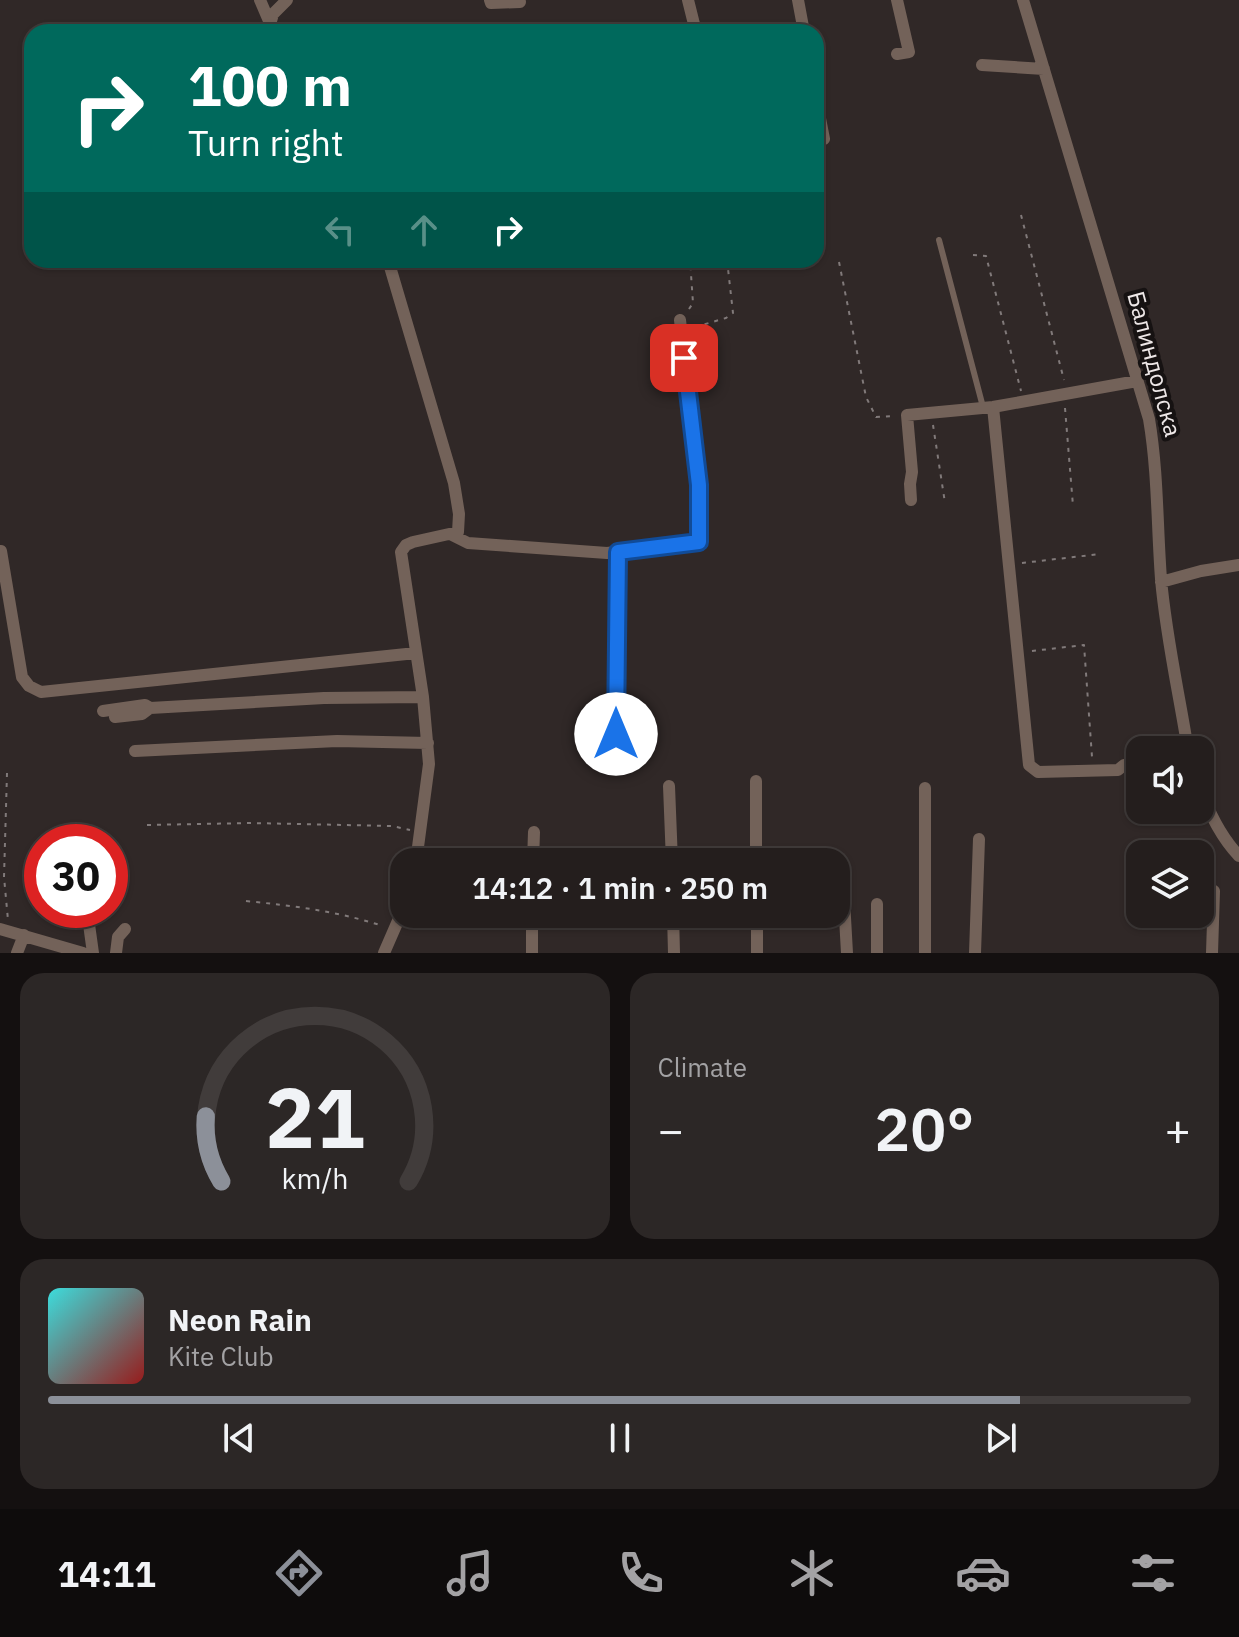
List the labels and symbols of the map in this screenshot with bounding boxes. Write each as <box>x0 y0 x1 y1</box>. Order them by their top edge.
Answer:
street label: Балиндолска <box>1120 288 1190 440</box>
pin <box>650 324 718 392</box>
position arrow <box>574 692 658 776</box>
speed limit sign: 30 <box>24 824 128 928</box>

